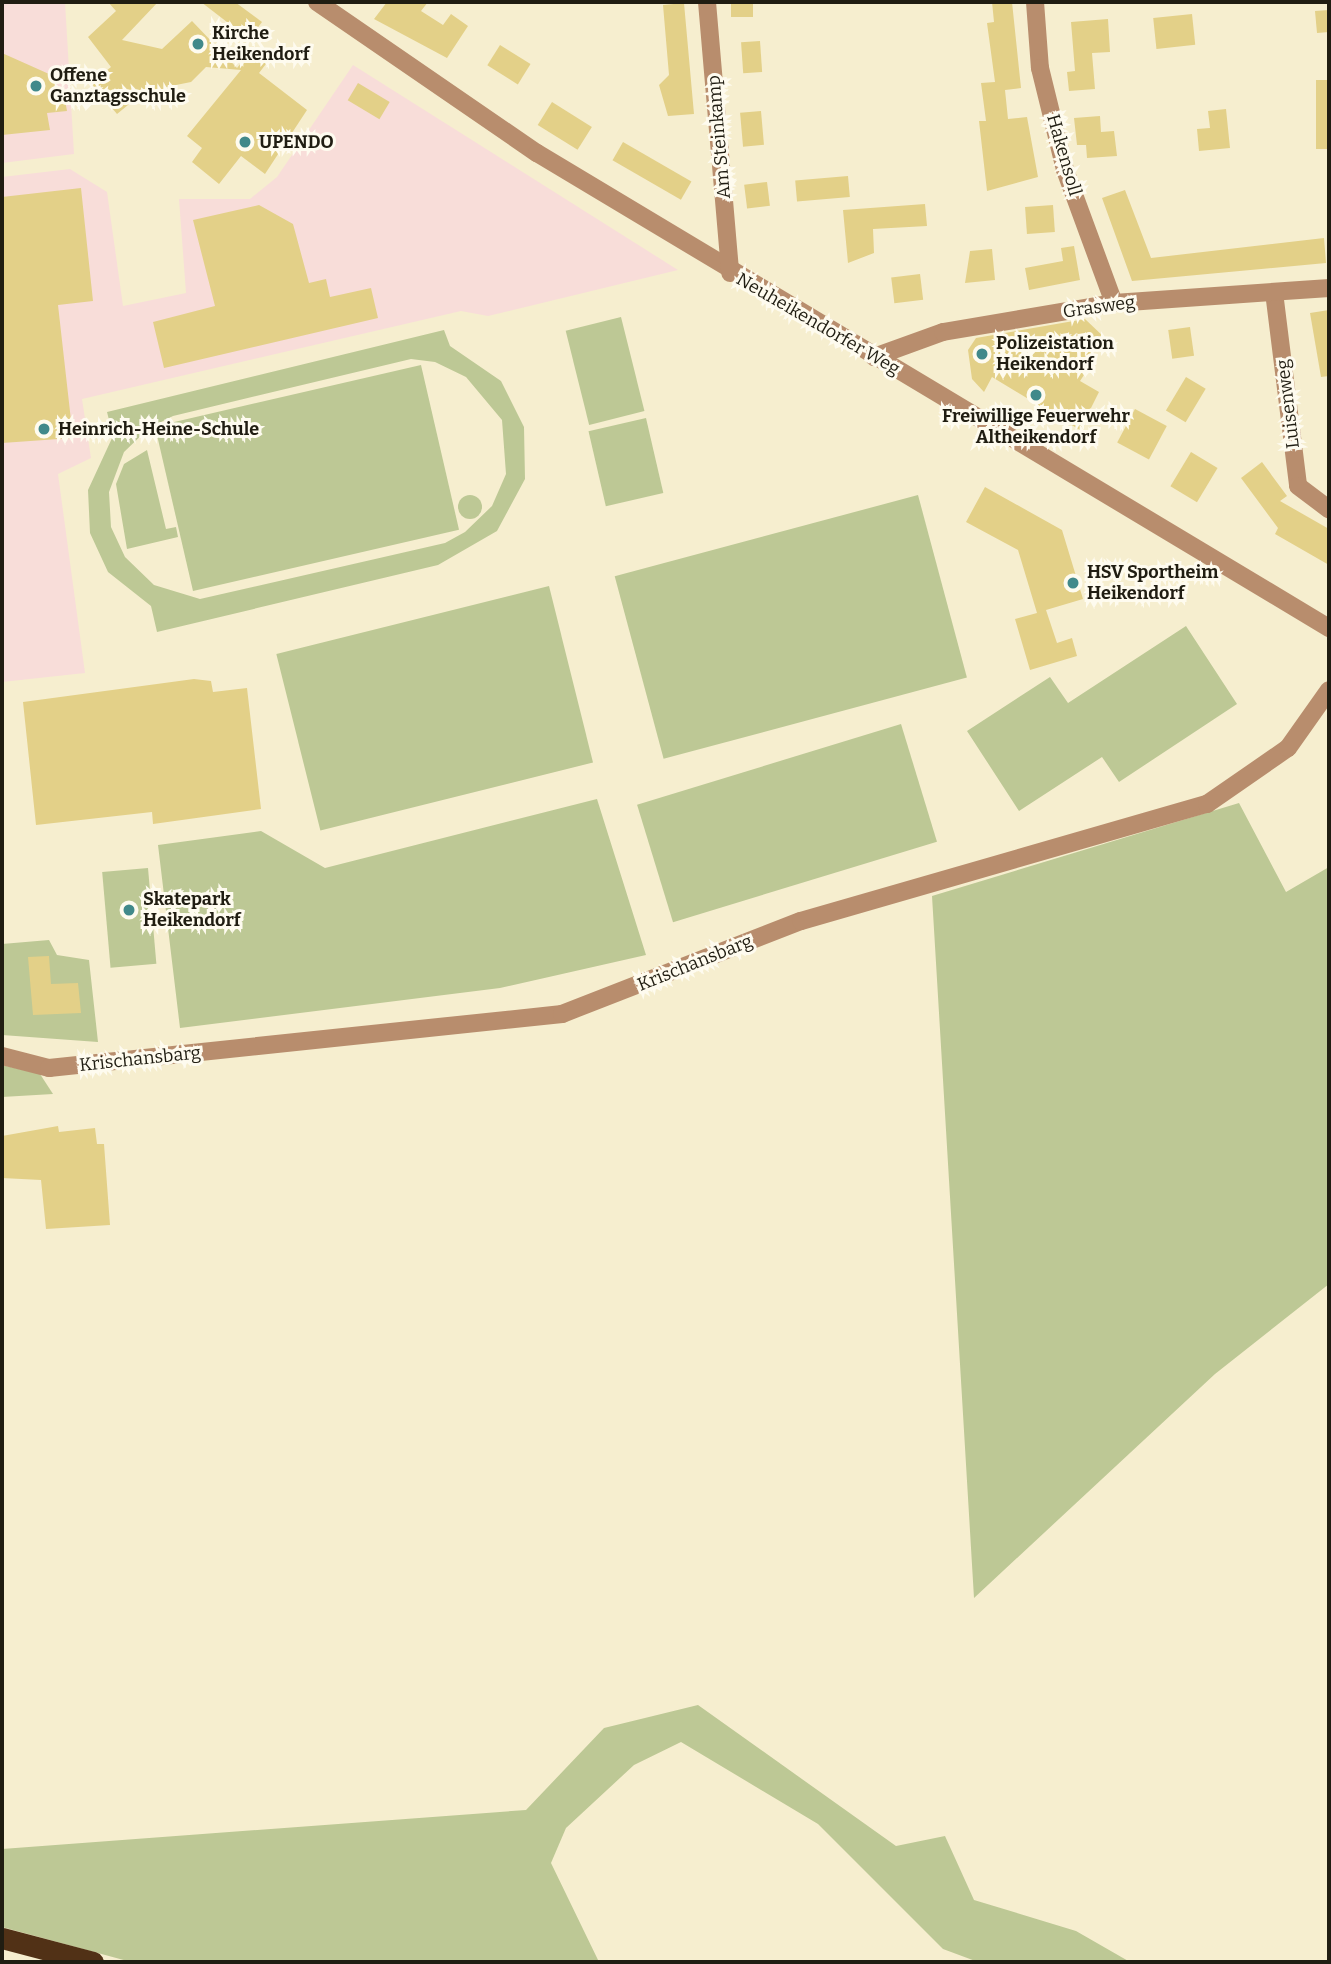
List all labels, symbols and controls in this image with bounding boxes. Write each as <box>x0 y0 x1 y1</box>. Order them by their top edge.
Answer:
place label: Kirche Heikendorf <box>212 23 310 66</box>
marker: Kirche Heikendorf <box>190 36 206 52</box>
place label: Offene Ganztagsschule <box>50 65 186 108</box>
street label: Am Steinkamp <box>703 74 735 200</box>
marker: Offene Ganztagsschule <box>28 78 44 94</box>
street label: Hakensoll <box>1042 112 1086 198</box>
place label: UPENDO <box>259 131 334 153</box>
marker: UPENDO <box>237 134 253 150</box>
street label: Neuheikendorfer Weg <box>732 268 904 380</box>
street label: Grasweg <box>1061 291 1137 323</box>
place label: Polizeistation Heikendorf <box>996 333 1114 376</box>
marker: Polizeistation Heikendorf <box>974 346 990 362</box>
street label: Luisenweg <box>1272 358 1304 450</box>
marker: Freiwillige Feuerwehr Altheikendorf <box>1028 387 1044 403</box>
place label: Freiwillige Feuerwehr Altheikendorf <box>942 406 1130 448</box>
place label: Heinrich-Heine-Schule <box>58 418 259 440</box>
marker: Heinrich-Heine-Schule <box>36 421 52 437</box>
place label: HSV Sportheim Heikendorf <box>1087 562 1218 604</box>
marker: HSV Sportheim Heikendorf <box>1065 575 1081 591</box>
place label: Skatepark Heikendorf <box>143 889 241 932</box>
marker: Skatepark Heikendorf <box>121 902 137 918</box>
street label: Krischansbarg <box>634 930 756 996</box>
street label: Krischansbarg <box>78 1042 202 1076</box>

